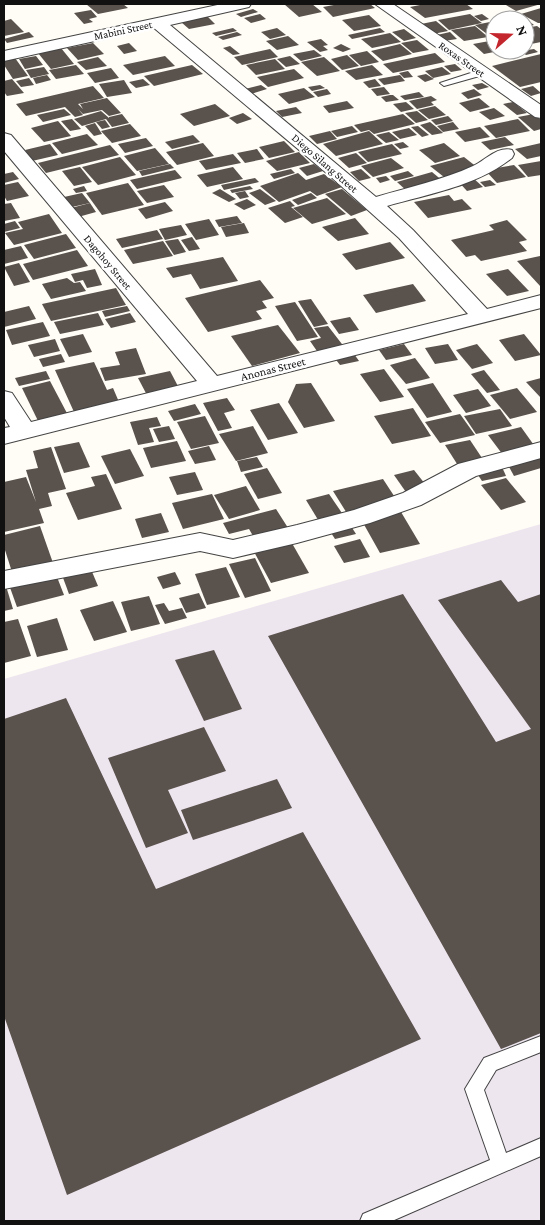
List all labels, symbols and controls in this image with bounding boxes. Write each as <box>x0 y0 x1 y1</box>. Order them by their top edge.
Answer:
north arrow <box>485 10 535 60</box>
street label: Mabini Street <box>93 18 154 42</box>
text: N <box>513 23 532 38</box>
street label: Roxas Street <box>437 39 488 79</box>
street label: Diego Silang Street <box>289 131 360 196</box>
street label: Dagohoy Street <box>81 232 134 293</box>
street label: Anonas Street <box>239 354 308 384</box>

